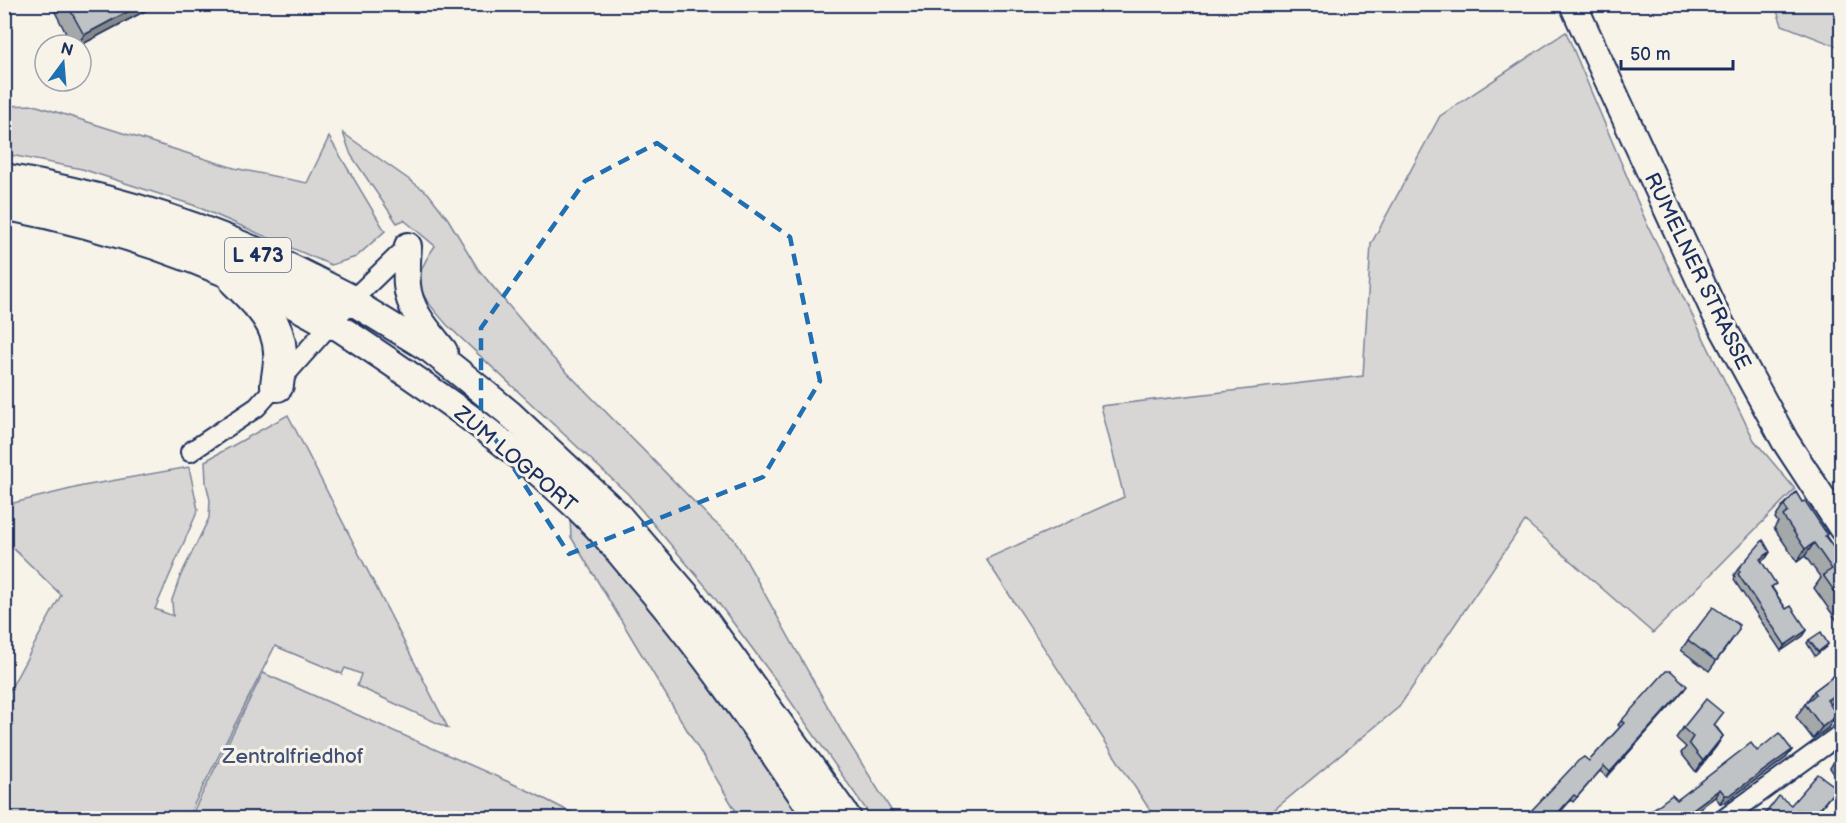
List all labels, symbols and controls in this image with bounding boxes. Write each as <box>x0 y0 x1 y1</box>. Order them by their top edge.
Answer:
north arrow <box>33 33 93 93</box>
scale bar <box>1621 33 1734 71</box>
text: N <box>58 39 75 61</box>
text: 50 m <box>1630 44 1671 65</box>
street label: RUMELNER STRASSE <box>1639 169 1756 374</box>
road number: L 473 <box>225 238 291 272</box>
street label: ZUM LOGPORT <box>449 400 582 518</box>
park label: Zentralfriedhof <box>222 744 364 769</box>

